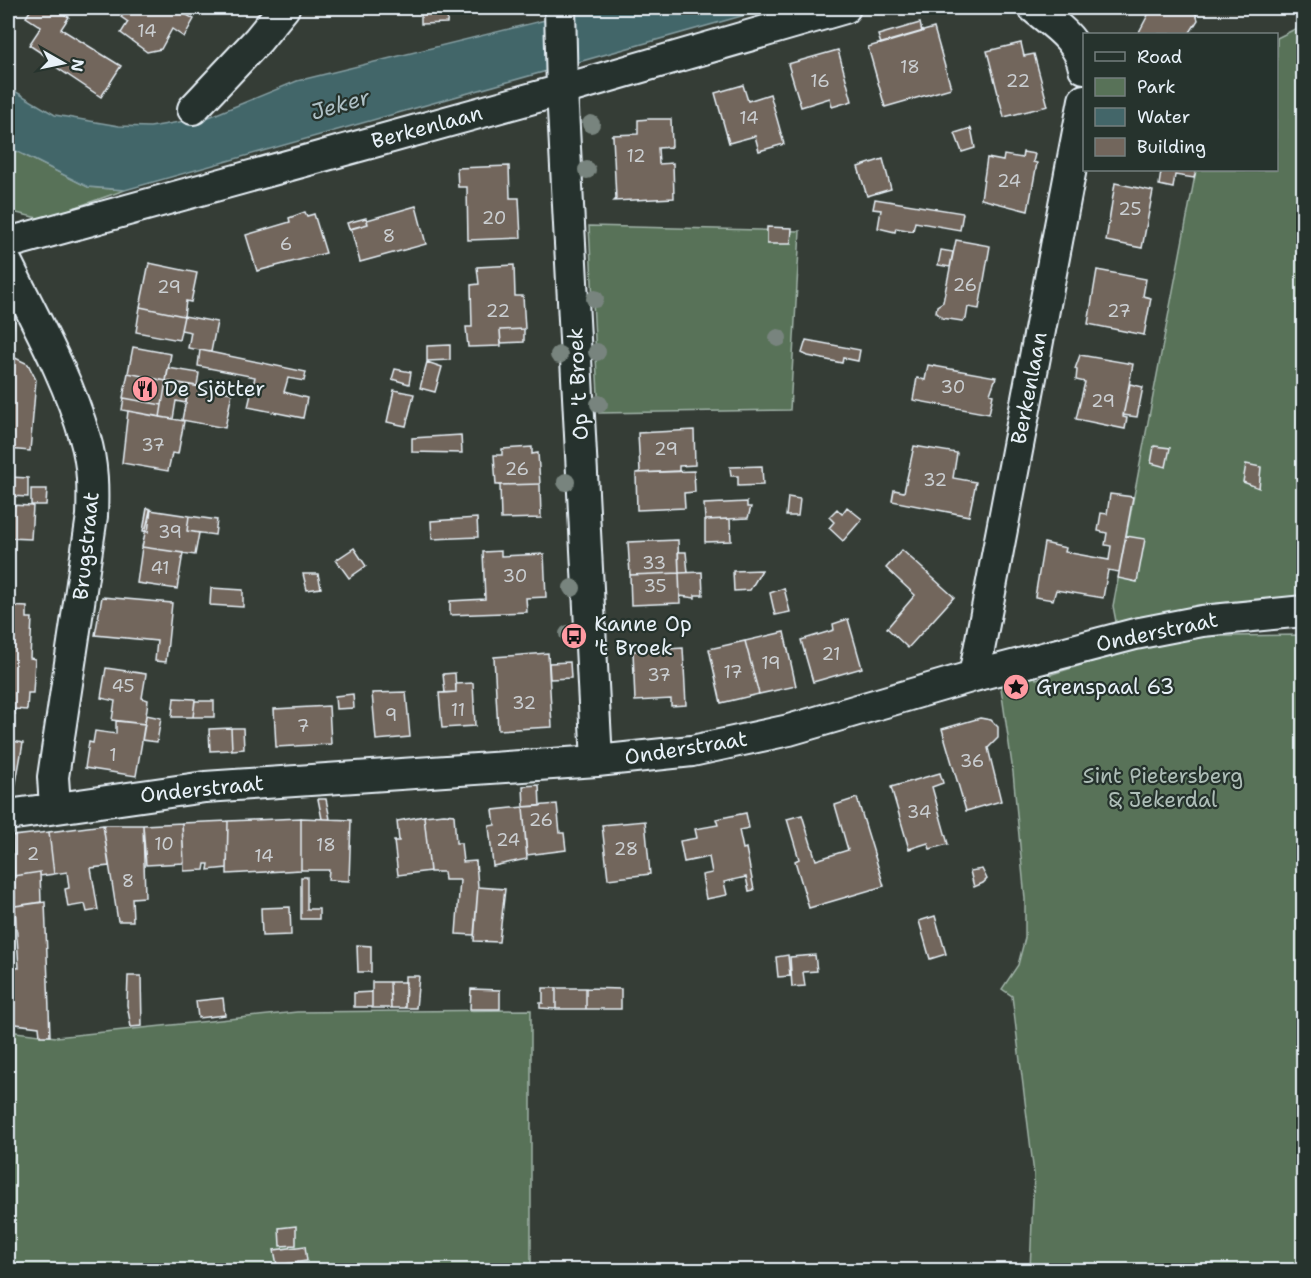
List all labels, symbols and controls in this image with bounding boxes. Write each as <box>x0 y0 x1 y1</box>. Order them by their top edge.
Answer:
house number: 14 <box>137 19 157 43</box>
north arrow <box>33 33 93 93</box>
legend <box>1083 33 1278 171</box>
text: Road <box>1137 45 1182 69</box>
house number: 18 <box>900 55 920 79</box>
text: N <box>66 57 89 73</box>
house number: 16 <box>810 69 830 93</box>
house number: 22 <box>1006 69 1030 93</box>
text: Park <box>1137 75 1176 99</box>
water label: Jeker <box>307 82 374 127</box>
street label: Berkenlaan <box>368 99 486 155</box>
text: Water <box>1137 105 1190 129</box>
house number: 14 <box>739 106 759 130</box>
text: Building <box>1137 135 1206 159</box>
house number: 12 <box>626 144 646 168</box>
house number: 24 <box>997 169 1021 193</box>
house number: 25 <box>1118 197 1142 221</box>
house number: 20 <box>482 206 506 230</box>
house number: 8 <box>383 224 395 248</box>
house number: 6 <box>280 232 292 256</box>
house number: 26 <box>953 273 977 297</box>
house number: 29 <box>157 275 181 299</box>
house number: 22 <box>486 299 510 323</box>
house number: 27 <box>1107 299 1131 323</box>
street label: Op 't Broek <box>561 327 595 441</box>
street label: Berkenlaan <box>1004 329 1054 447</box>
restaurant icon: De Sjötter <box>130 374 160 404</box>
place label: De Sjötter <box>164 375 265 403</box>
house number: 30 <box>941 375 965 399</box>
house number: 29 <box>1091 389 1115 413</box>
house number: 37 <box>141 433 165 457</box>
house number: 29 <box>654 437 678 461</box>
house number: 26 <box>505 457 529 481</box>
house number: 32 <box>923 468 947 492</box>
street label: Brugstraat <box>66 490 106 602</box>
house number: 39 <box>158 520 182 544</box>
house number: 33 <box>642 551 666 575</box>
house number: 41 <box>150 556 170 580</box>
house number: 30 <box>503 564 527 588</box>
house number: 35 <box>643 574 667 598</box>
street label: Onderstraat <box>1093 605 1221 659</box>
place label: Kanne Op 't Broek <box>594 610 692 662</box>
bus stop icon: Kanne Op 't Broek <box>559 621 589 651</box>
house number: 21 <box>821 642 841 666</box>
house number: 19 <box>761 651 781 675</box>
house number: 17 <box>723 660 743 684</box>
house number: 37 <box>647 663 671 687</box>
place icon: Grenspaal 63 <box>1001 672 1031 702</box>
place label: Grenspaal 63 <box>1036 673 1175 701</box>
house number: 45 <box>111 674 135 698</box>
house number: 32 <box>512 691 536 715</box>
house number: 11 <box>451 698 465 722</box>
house number: 9 <box>385 703 397 727</box>
house number: 7 <box>297 714 309 738</box>
street label: Onderstraat <box>623 724 749 772</box>
house number: 1 <box>109 743 117 767</box>
house number: 36 <box>960 749 984 773</box>
park label: Sint Pietersberg & Jekerdal <box>1083 762 1243 814</box>
street label: Onderstraat <box>139 769 265 809</box>
house number: 34 <box>907 800 931 824</box>
house number: 26 <box>529 808 553 832</box>
house number: 24 <box>496 828 520 852</box>
house number: 10 <box>154 832 174 856</box>
house number: 18 <box>316 833 336 857</box>
house number: 28 <box>614 837 638 861</box>
house number: 2 <box>27 842 39 866</box>
house number: 14 <box>254 844 274 868</box>
house number: 8 <box>122 869 134 893</box>

